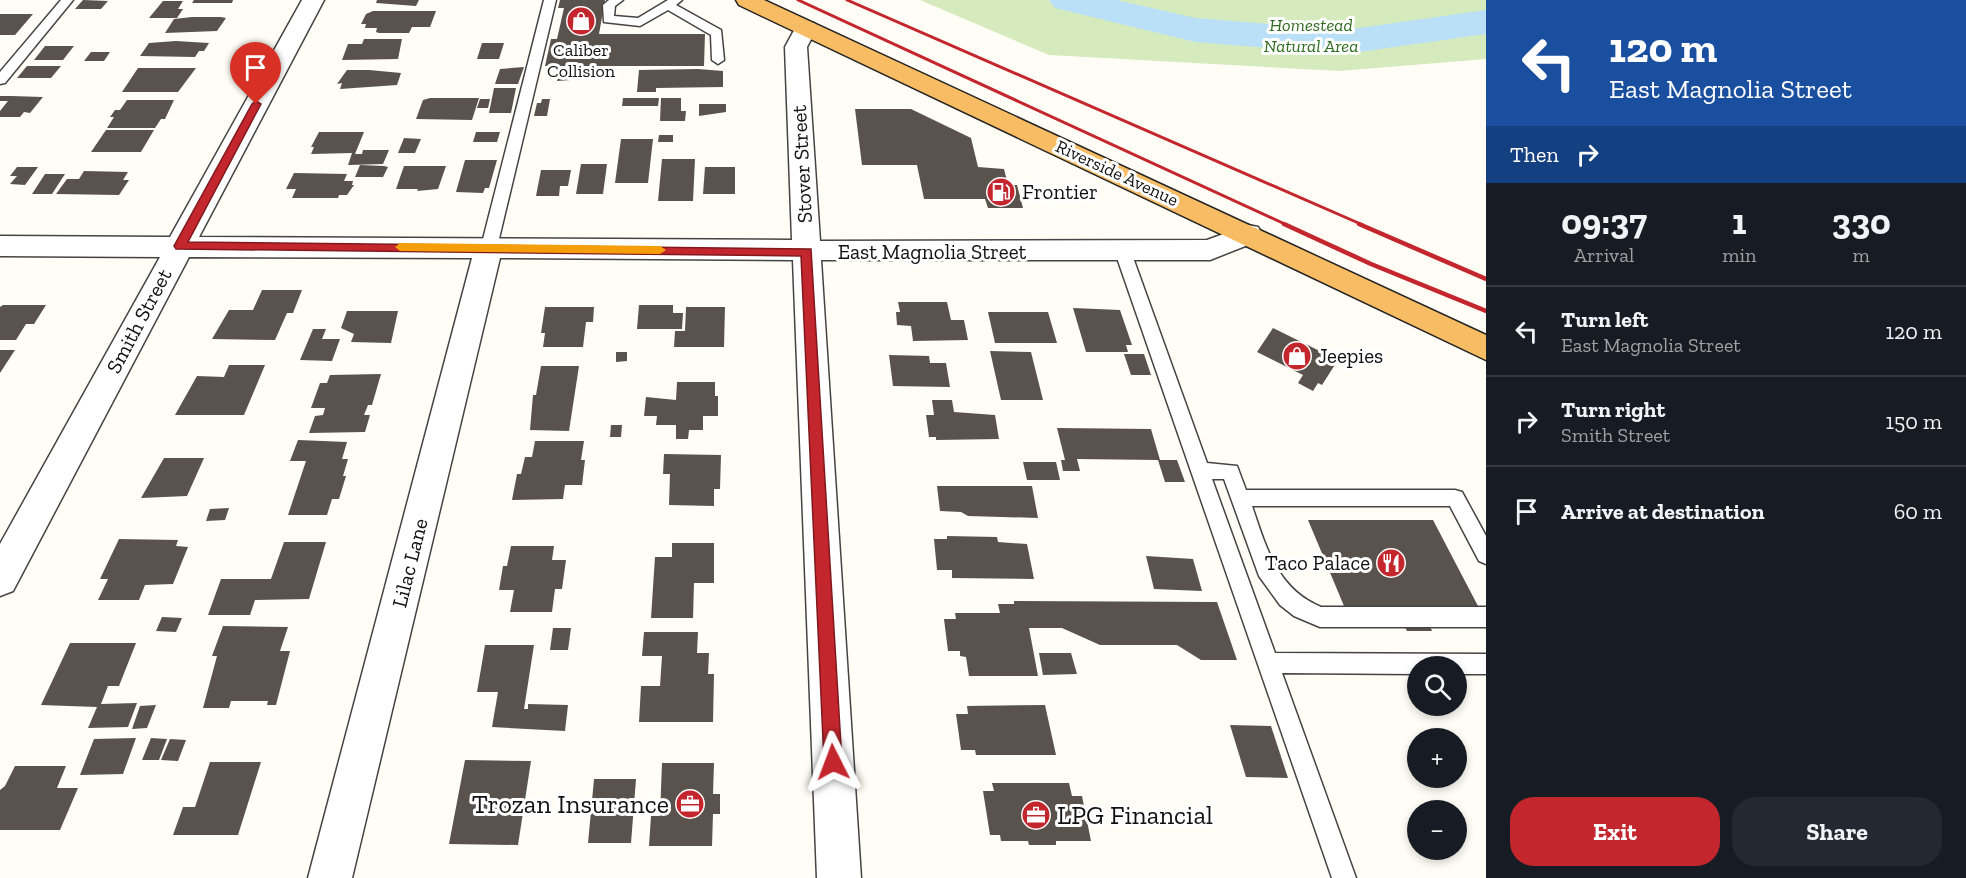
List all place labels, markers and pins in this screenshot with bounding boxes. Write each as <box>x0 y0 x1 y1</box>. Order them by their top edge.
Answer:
shop icon: Caliber Collision <box>565 5 597 37</box>
place label: Caliber Collision <box>547 39 616 82</box>
pin <box>230 42 281 104</box>
fuel station icon: Frontier <box>985 176 1017 208</box>
place label: Frontier <box>1022 179 1098 204</box>
shop icon: Jeepies <box>1281 340 1313 372</box>
place label: Jeepies <box>1318 343 1383 368</box>
restaurant icon: Taco Palace <box>1375 547 1407 579</box>
place label: Taco Palace <box>1265 550 1370 575</box>
place label: Trozan Insurance <box>472 788 669 820</box>
office icon: Trozan Insurance <box>674 788 706 820</box>
office icon: LPG Financial <box>1020 799 1052 831</box>
place label: LPG Financial <box>1057 799 1213 831</box>

